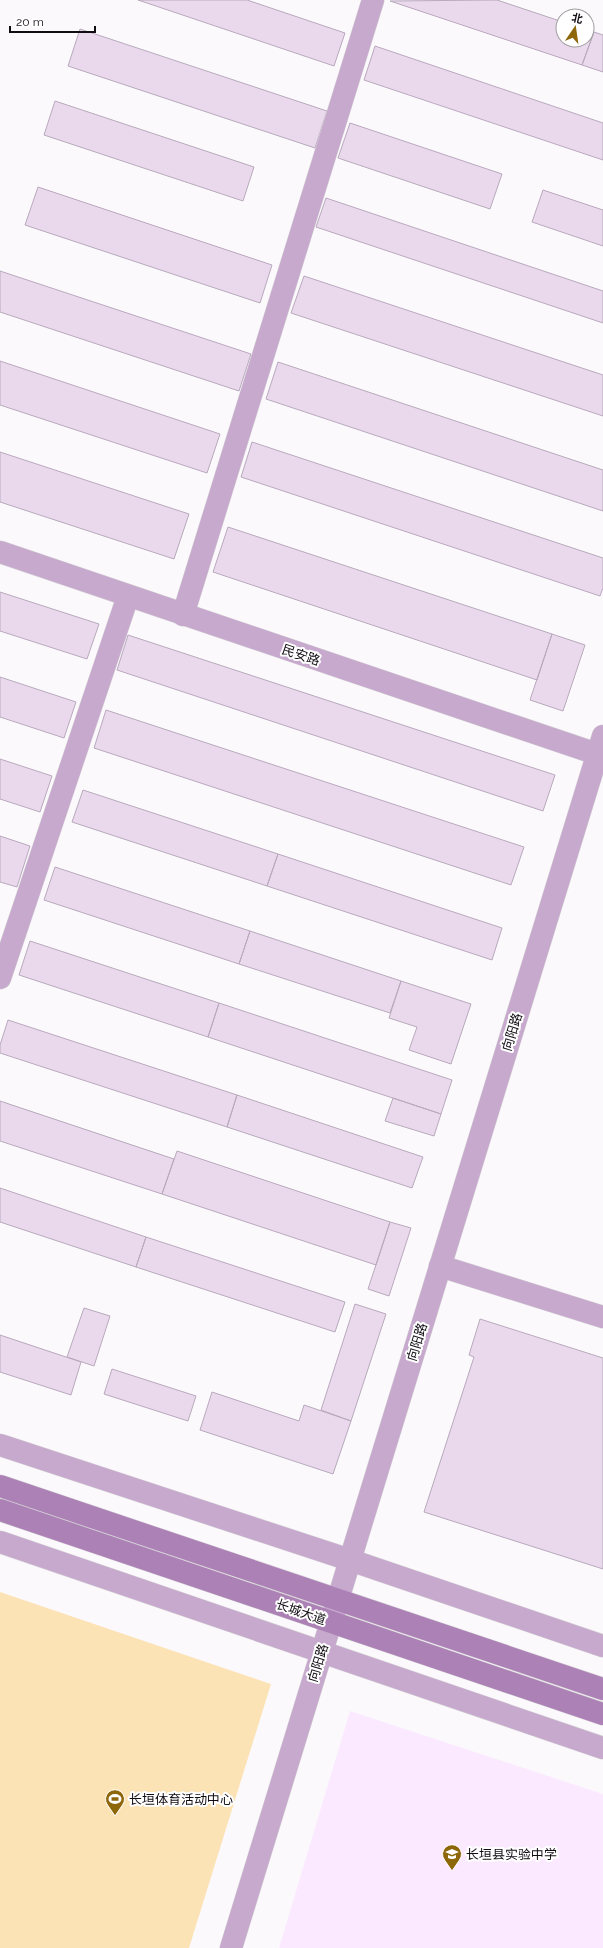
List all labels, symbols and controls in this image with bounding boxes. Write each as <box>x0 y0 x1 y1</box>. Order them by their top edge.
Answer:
scale bar <box>10 8 95 34</box>
north arrow <box>555 8 595 48</box>
text: 北 <box>570 11 584 26</box>
text: 20 m <box>16 15 44 29</box>
street label: 民安路 <box>280 642 322 668</box>
street label: 向阳路 <box>499 1011 525 1053</box>
street label: 向阳路 <box>404 1321 430 1363</box>
street label: 长城大道 <box>274 1596 328 1628</box>
street label: 向阳路 <box>305 1642 331 1684</box>
sports icon: 长垣体育活动中心 <box>104 1788 126 1816</box>
place label: 长垣体育活动中心 <box>129 1792 233 1807</box>
school or university icon: 长垣县实验中学 <box>441 1843 463 1871</box>
place label: 长垣县实验中学 <box>466 1847 557 1862</box>

